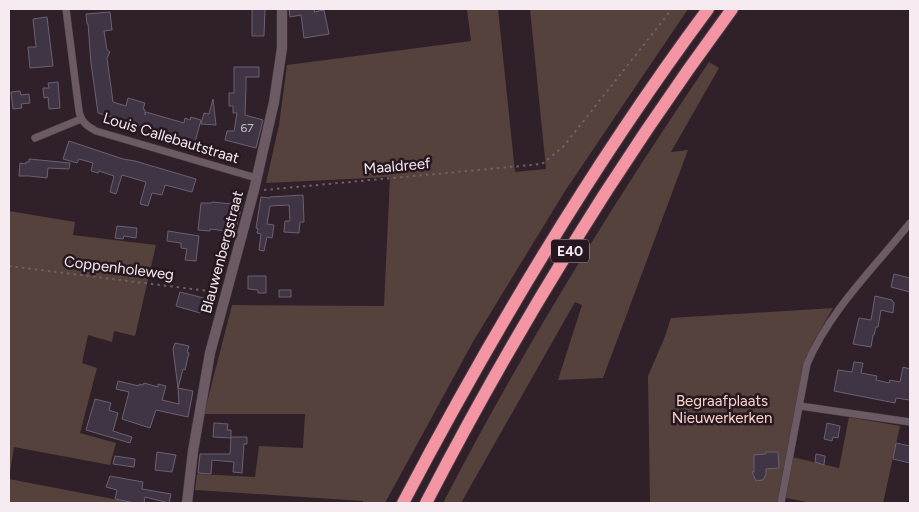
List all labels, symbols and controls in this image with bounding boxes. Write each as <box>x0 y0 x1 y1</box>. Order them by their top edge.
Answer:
street label: Louis Callebautstraat <box>101 109 242 167</box>
house number: 67 <box>240 121 254 135</box>
street label: Maaldreef <box>363 154 432 178</box>
street label: Blauwenbergstraat <box>197 188 247 315</box>
road number: E40 <box>551 240 589 262</box>
street label: Coppenholeweg <box>63 252 175 284</box>
park label: Begraafplaats Nieuwerkerken <box>672 392 772 427</box>

